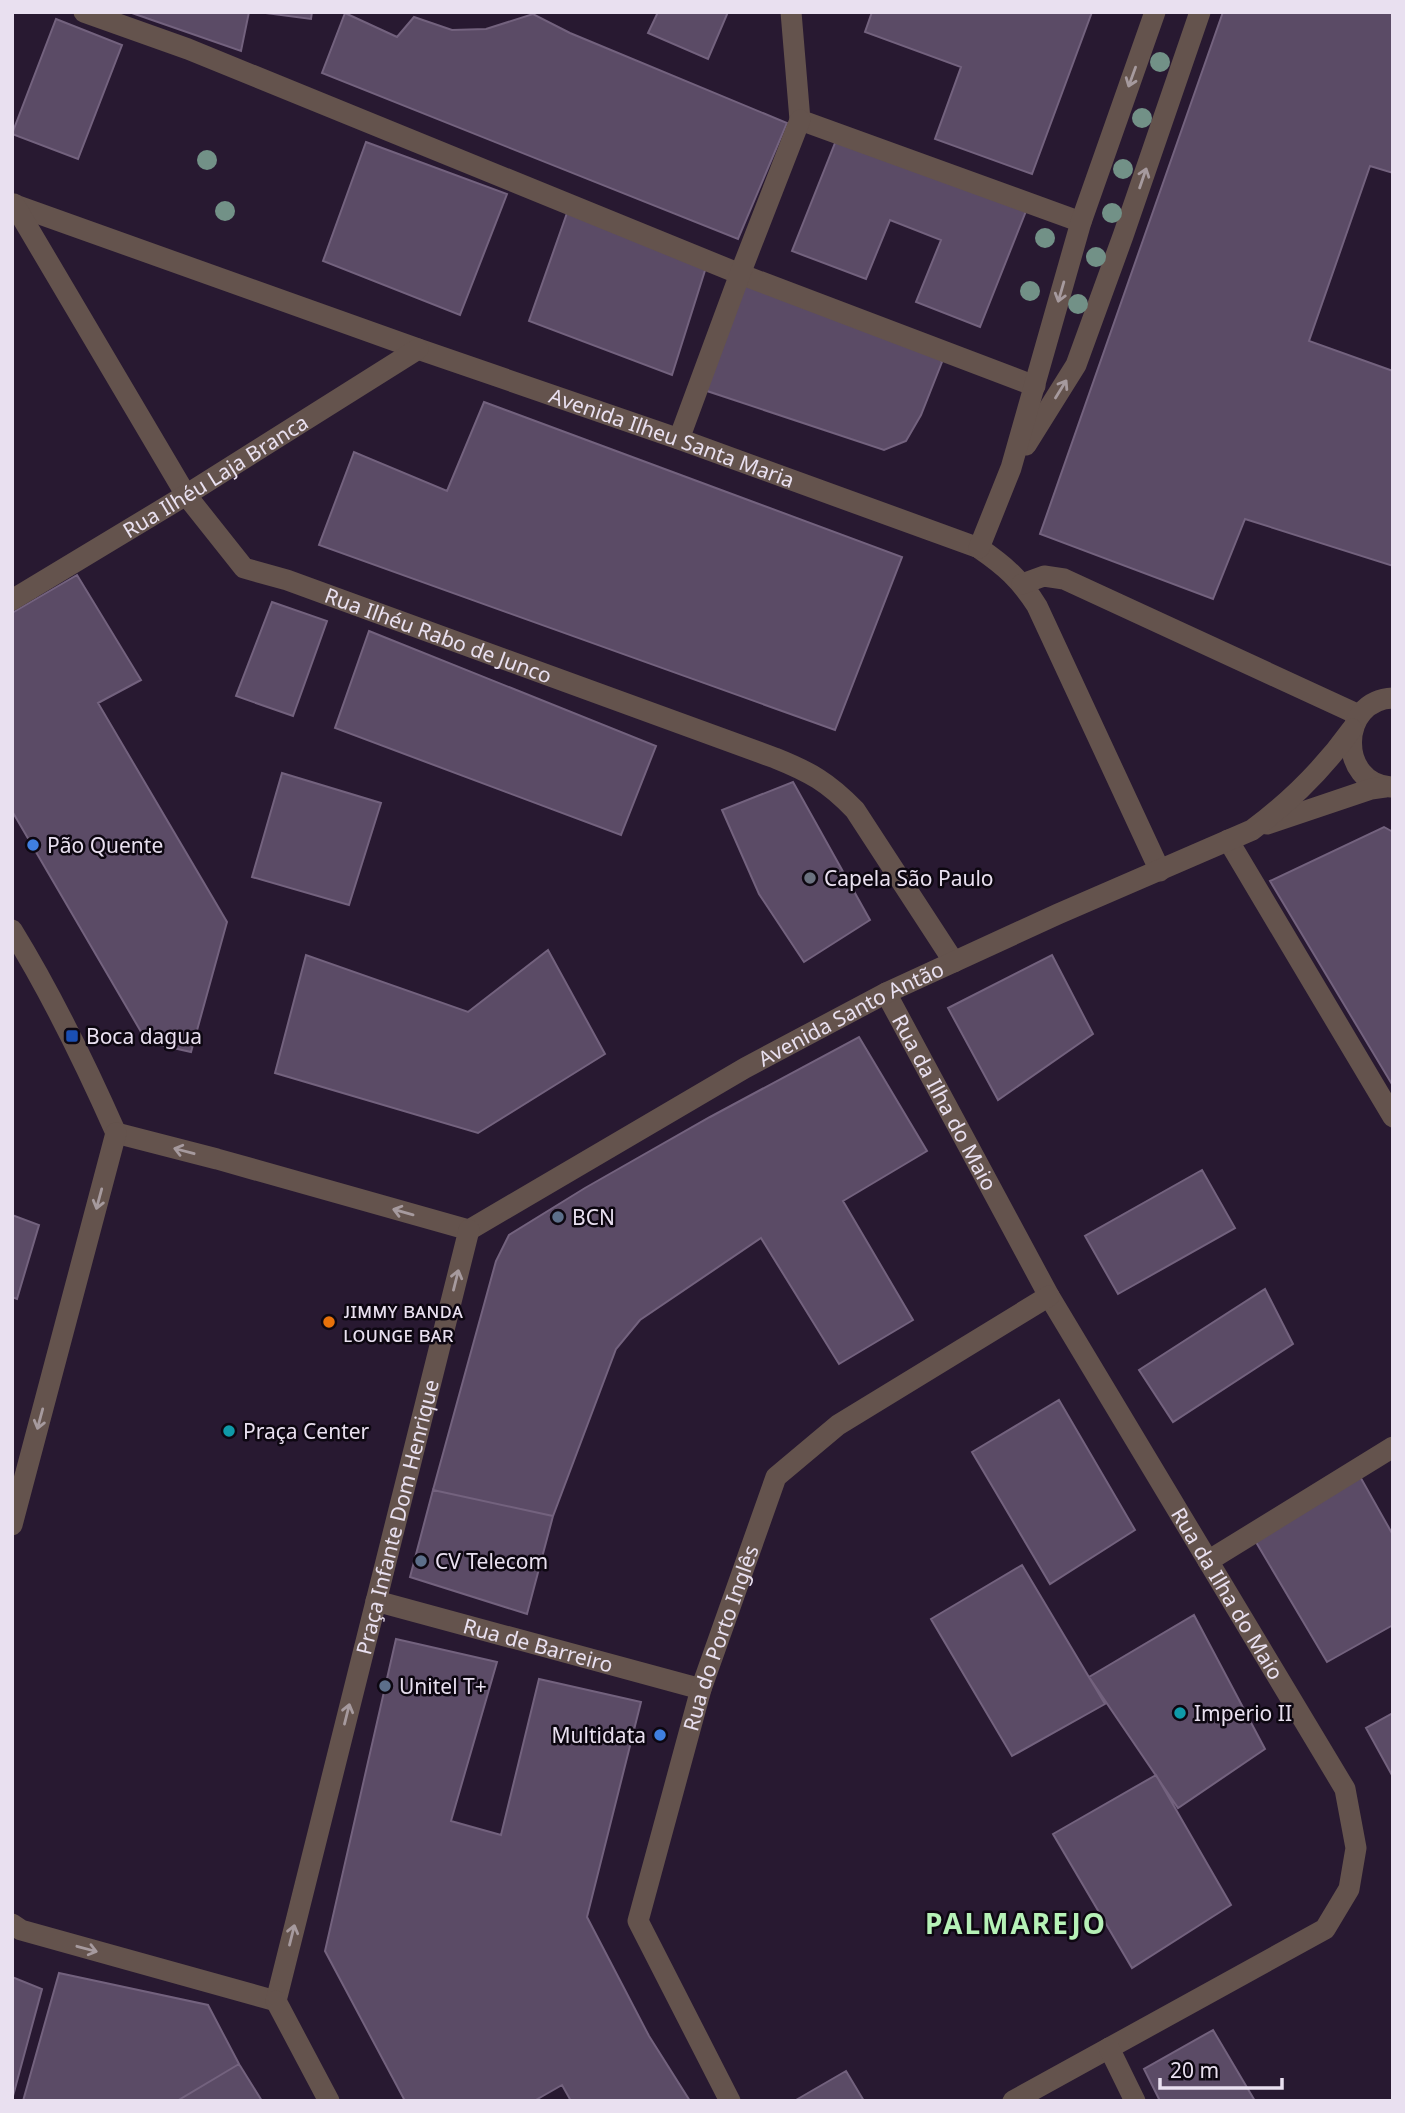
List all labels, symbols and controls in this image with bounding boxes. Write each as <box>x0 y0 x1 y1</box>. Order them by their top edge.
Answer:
one-way arrow <box>1125 65 1137 87</box>
one-way arrow <box>1137 167 1150 189</box>
one-way arrow <box>1054 281 1067 303</box>
one-way arrow <box>1054 380 1068 400</box>
street label: Avenida Ilheu Santa Maria <box>546 381 798 494</box>
street label: Rua Ilhéu Laja Branca <box>117 408 313 544</box>
street label: Rua Ilhéu Rabo de Junco <box>321 581 556 689</box>
place label: Pão Quente <box>47 831 163 859</box>
marker: Pão Quente <box>25 837 41 853</box>
place label: Capela São Paulo <box>824 864 994 892</box>
marker: Capela São Paulo <box>802 870 818 886</box>
street label: Avenida Santo Antão <box>753 954 948 1073</box>
street label: Rua da Ilha do Maio <box>886 1009 1004 1195</box>
place label: Boca dagua <box>86 1022 202 1050</box>
marker: Boca dagua <box>64 1028 80 1044</box>
one-way arrow <box>173 1144 196 1157</box>
one-way arrow <box>92 1187 105 1210</box>
place label: BCN <box>572 1203 615 1231</box>
one-way arrow <box>392 1204 414 1217</box>
marker: BCN <box>550 1209 566 1225</box>
one-way arrow <box>450 1269 463 1291</box>
place label: ᴊɪᴍᴍʏ ʙᴀɴᴅᴀ ʟᴏᴜɴɢᴇ ʙᴀʀ <box>343 1296 463 1348</box>
marker: ᴊɪᴍᴍʏ ʙᴀɴᴅᴀ ʟᴏᴜɴɢᴇ ʙᴀʀ <box>321 1314 337 1330</box>
street label: Praça Infante Dom Henrique <box>349 1376 445 1657</box>
one-way arrow <box>33 1408 46 1430</box>
place label: Praça Center <box>243 1417 370 1445</box>
marker: Praça Center <box>221 1423 237 1439</box>
street label: Rua da Ilha do Maio <box>1165 1502 1290 1685</box>
street label: Rua do Porto Inglês <box>676 1541 765 1734</box>
place label: CV Telecom <box>435 1547 548 1575</box>
marker: CV Telecom <box>413 1553 429 1569</box>
street label: Rua de Barreiro <box>460 1611 616 1679</box>
place label: Unitel T+ <box>399 1672 487 1700</box>
marker: Unitel T+ <box>377 1678 393 1694</box>
place label: Imperio II <box>1194 1699 1292 1727</box>
one-way arrow <box>341 1703 354 1726</box>
marker: Imperio II <box>1172 1705 1188 1721</box>
place label: Multidata <box>552 1721 646 1749</box>
marker: Multidata <box>652 1727 668 1743</box>
district label: PALMAREJO <box>925 1904 1107 1942</box>
one-way arrow <box>286 1924 299 1947</box>
one-way arrow <box>75 1943 97 1956</box>
scale bar <box>1160 2046 1282 2090</box>
text: 20 m <box>1170 2056 1219 2084</box>

